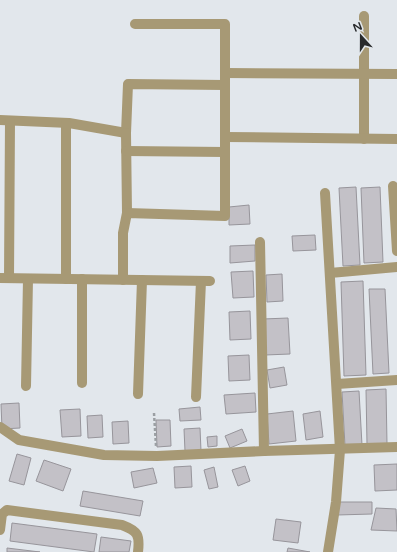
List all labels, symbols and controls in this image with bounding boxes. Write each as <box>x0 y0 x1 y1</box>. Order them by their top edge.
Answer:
north arrow <box>341 16 381 56</box>
text: N <box>351 19 364 35</box>

